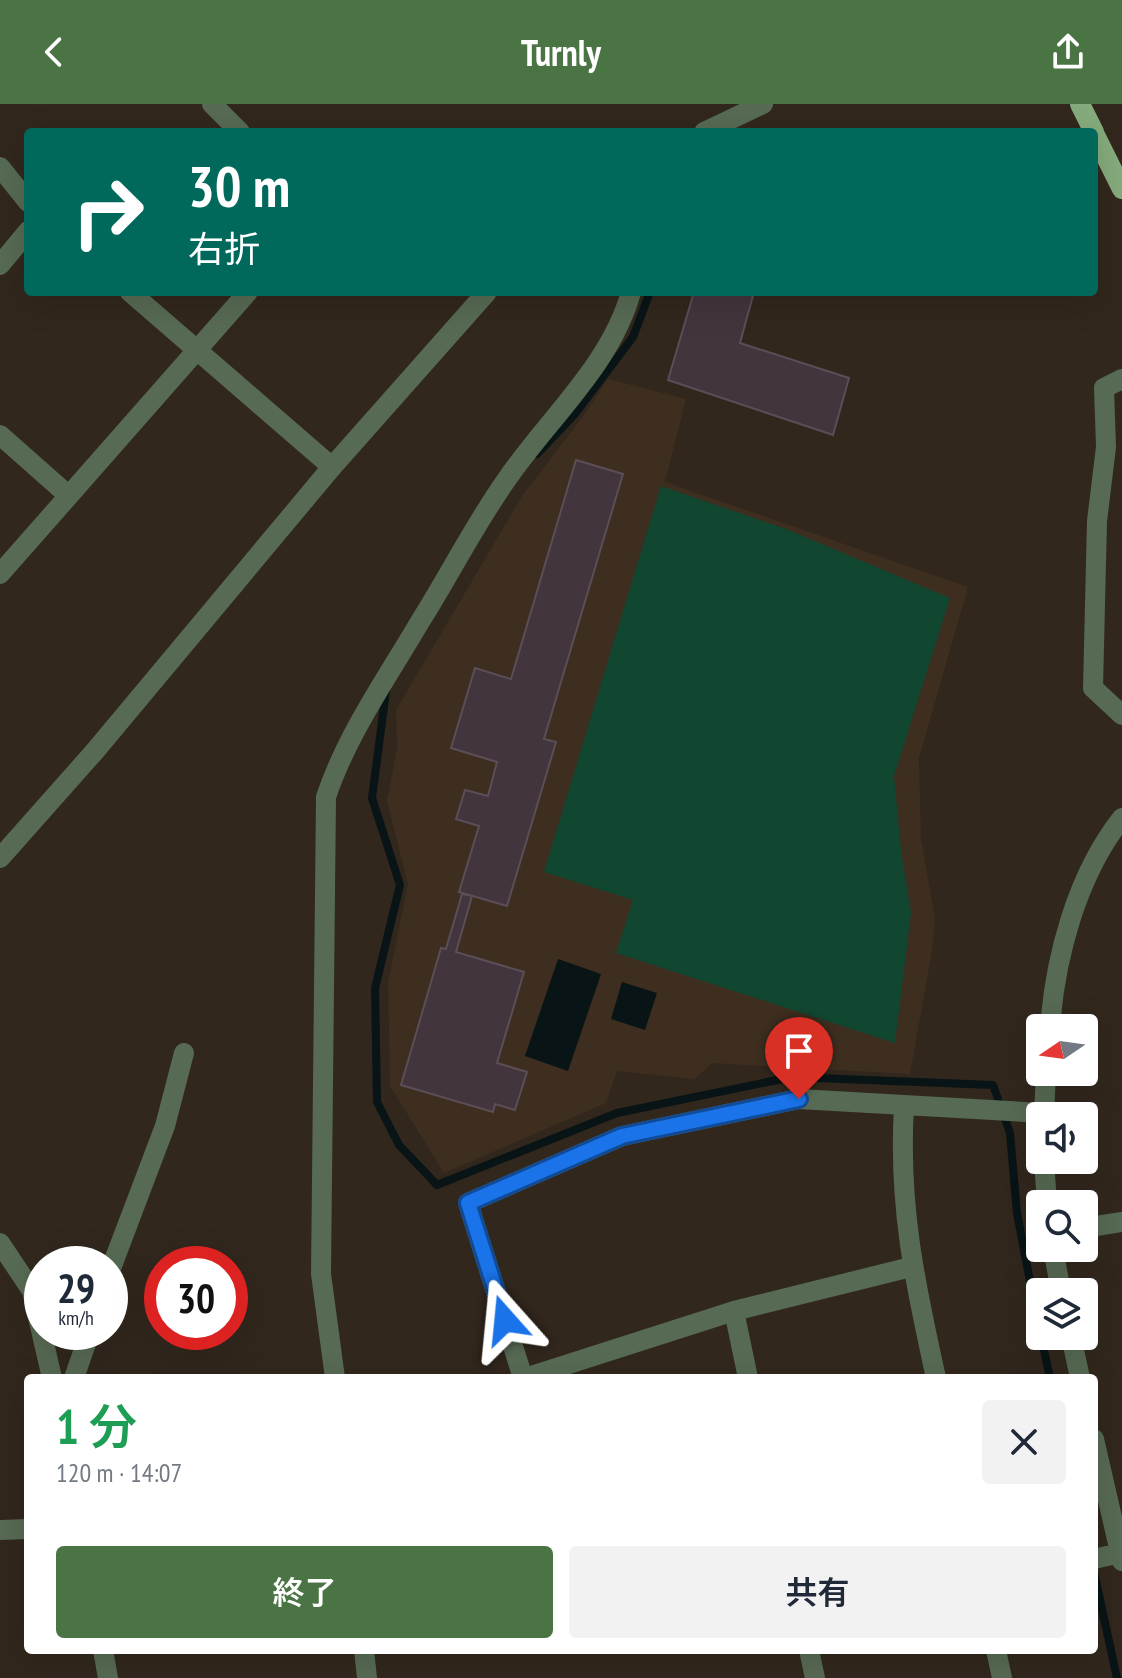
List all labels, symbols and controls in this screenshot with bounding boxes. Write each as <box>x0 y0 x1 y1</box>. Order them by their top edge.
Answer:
text: Turnly <box>521 29 601 76</box>
icon: back <box>32 30 76 74</box>
icon: share <box>1046 30 1090 74</box>
text: 30 m <box>188 150 290 222</box>
icon: right <box>56 160 160 264</box>
text: 右折 <box>188 225 260 272</box>
north arrow <box>1026 1014 1098 1086</box>
map controls <box>1026 1014 1098 1350</box>
pin <box>765 1017 833 1099</box>
icon: arrive <box>777 1029 821 1073</box>
button: sound <box>1026 1102 1098 1174</box>
button: search <box>1026 1190 1098 1262</box>
speed limit sign: 30 <box>144 1246 248 1350</box>
text: 29 <box>57 1262 95 1314</box>
position arrow <box>463 1278 547 1362</box>
button: layers <box>1026 1278 1098 1350</box>
text: km/h <box>58 1305 94 1331</box>
text: 1 分 <box>56 1395 137 1457</box>
button: close <box>982 1400 1066 1484</box>
text: 120 m · 14:07 <box>56 1456 182 1489</box>
button: 終了 <box>56 1546 553 1638</box>
button: 共有 <box>569 1546 1066 1638</box>

